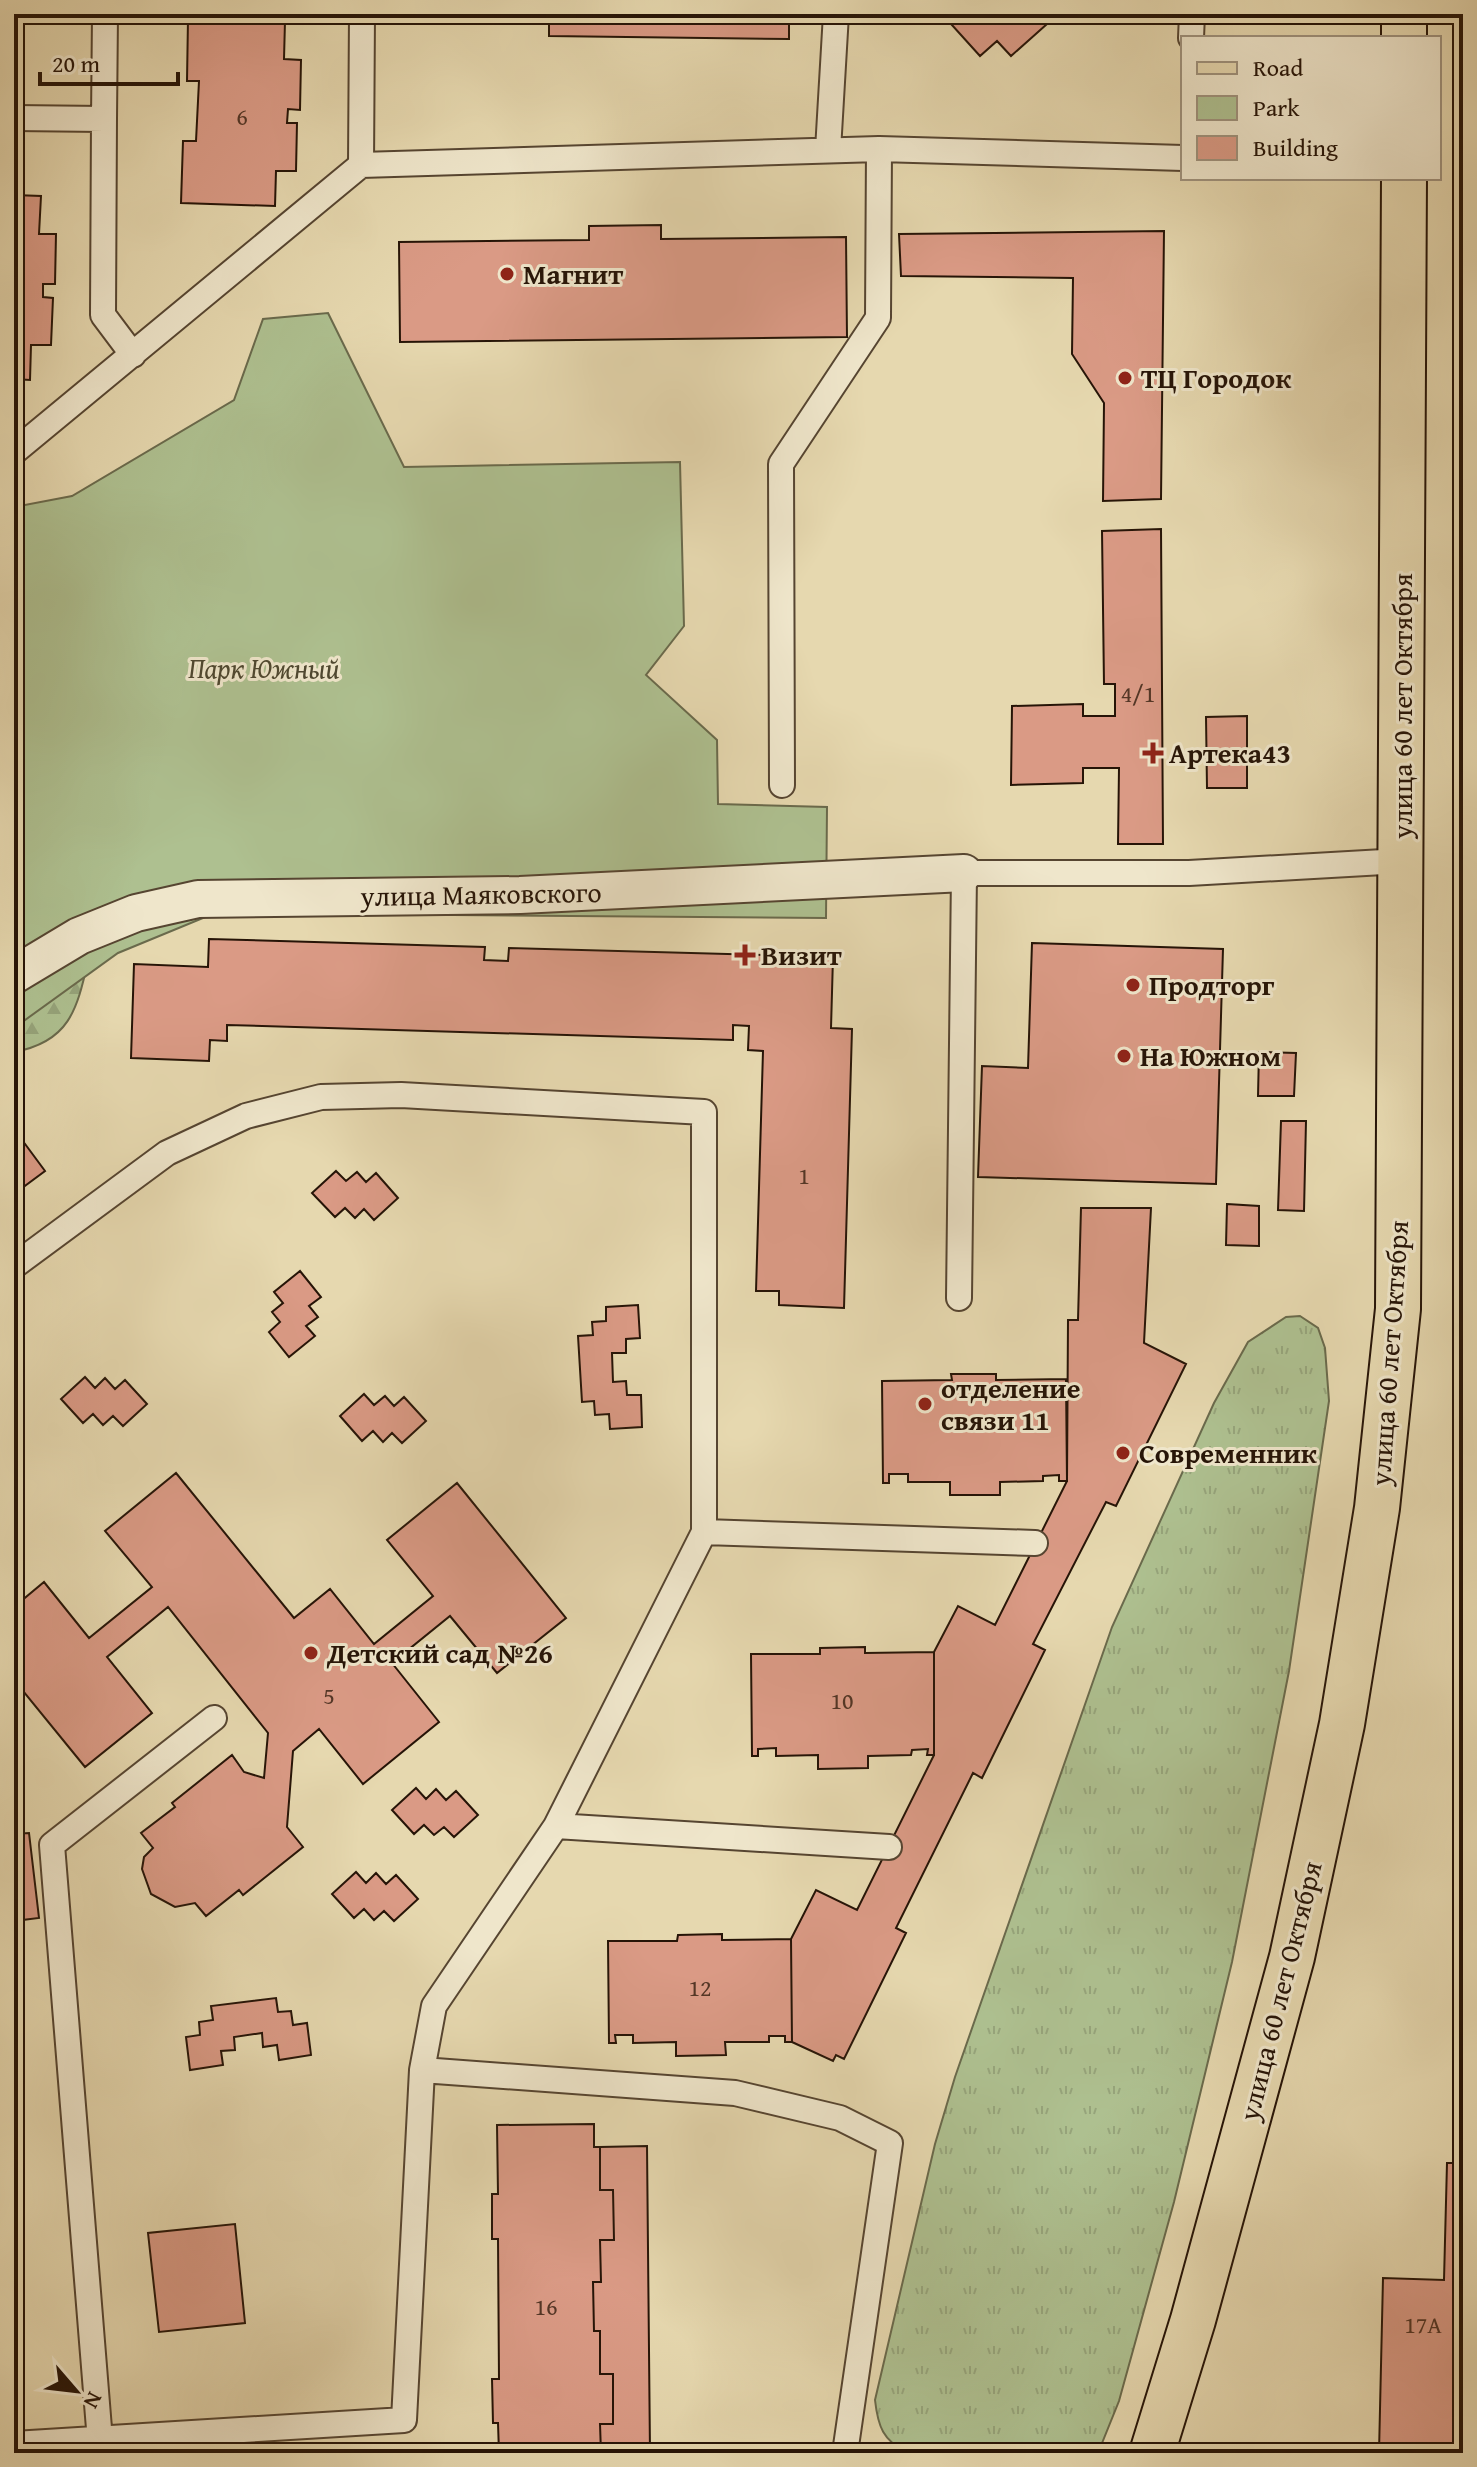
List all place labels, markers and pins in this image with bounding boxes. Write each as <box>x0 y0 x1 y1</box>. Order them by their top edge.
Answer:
place label: Магнит <box>523 253 623 294</box>
marker: Магнит <box>498 265 516 283</box>
place label: ТЦ Городок <box>1141 357 1292 398</box>
marker: ТЦ Городок <box>1116 369 1134 387</box>
place label: Артека43 <box>1169 732 1291 773</box>
marker: Артека43 <box>1144 744 1162 762</box>
place label: Визит <box>761 934 842 975</box>
marker: Визит <box>736 946 754 964</box>
place label: Продторг <box>1149 964 1275 1005</box>
marker: Продторг <box>1124 976 1142 994</box>
place label: На Южном <box>1140 1035 1281 1076</box>
marker: На Южном <box>1115 1047 1133 1065</box>
place label: отделение связи 11 <box>941 1367 1080 1440</box>
marker: отделение связи 11 <box>916 1395 934 1413</box>
place label: Современник <box>1139 1432 1318 1473</box>
marker: Современник <box>1114 1444 1132 1462</box>
place label: Детский сад №26 <box>326 1632 553 1673</box>
marker: Детский сад №26 <box>302 1644 320 1662</box>

